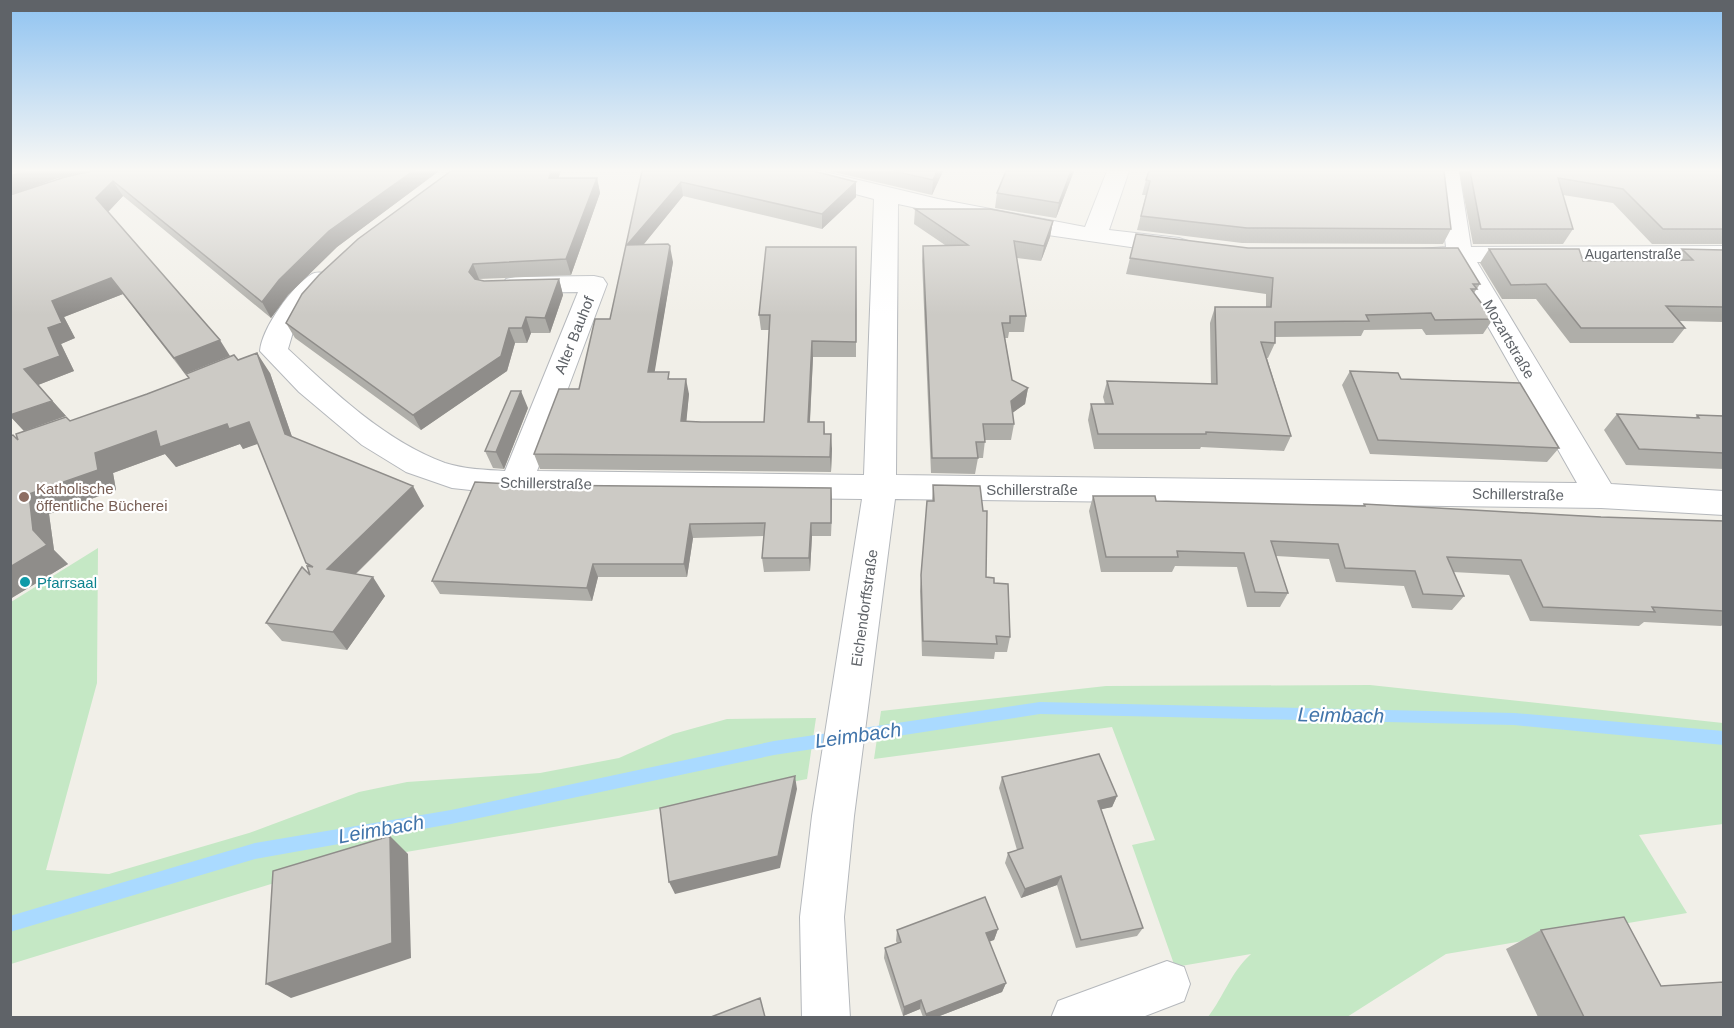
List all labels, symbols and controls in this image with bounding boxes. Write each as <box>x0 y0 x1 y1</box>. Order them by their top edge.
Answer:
street label: Augartenstraße <box>1585 246 1681 262</box>
street label: Alter Bauhof <box>551 293 598 376</box>
street label: Mozartstraße <box>1480 296 1538 382</box>
street label: Schillerstraße <box>500 474 592 492</box>
place label: Katholische öffentliche Bücherei <box>36 480 167 514</box>
street label: Schillerstraße <box>986 481 1078 498</box>
street label: Schillerstraße <box>1472 485 1564 503</box>
marker: Katholische öffentliche Bücherei <box>17 490 31 504</box>
street label: Eichendorffstraße <box>847 548 881 668</box>
place label: Pfarrsaal <box>37 574 97 591</box>
marker: Pfarrsaal <box>18 575 32 589</box>
water label: Leimbach <box>1297 703 1385 727</box>
water label: Leimbach <box>814 718 902 752</box>
water label: Leimbach <box>336 811 426 847</box>

